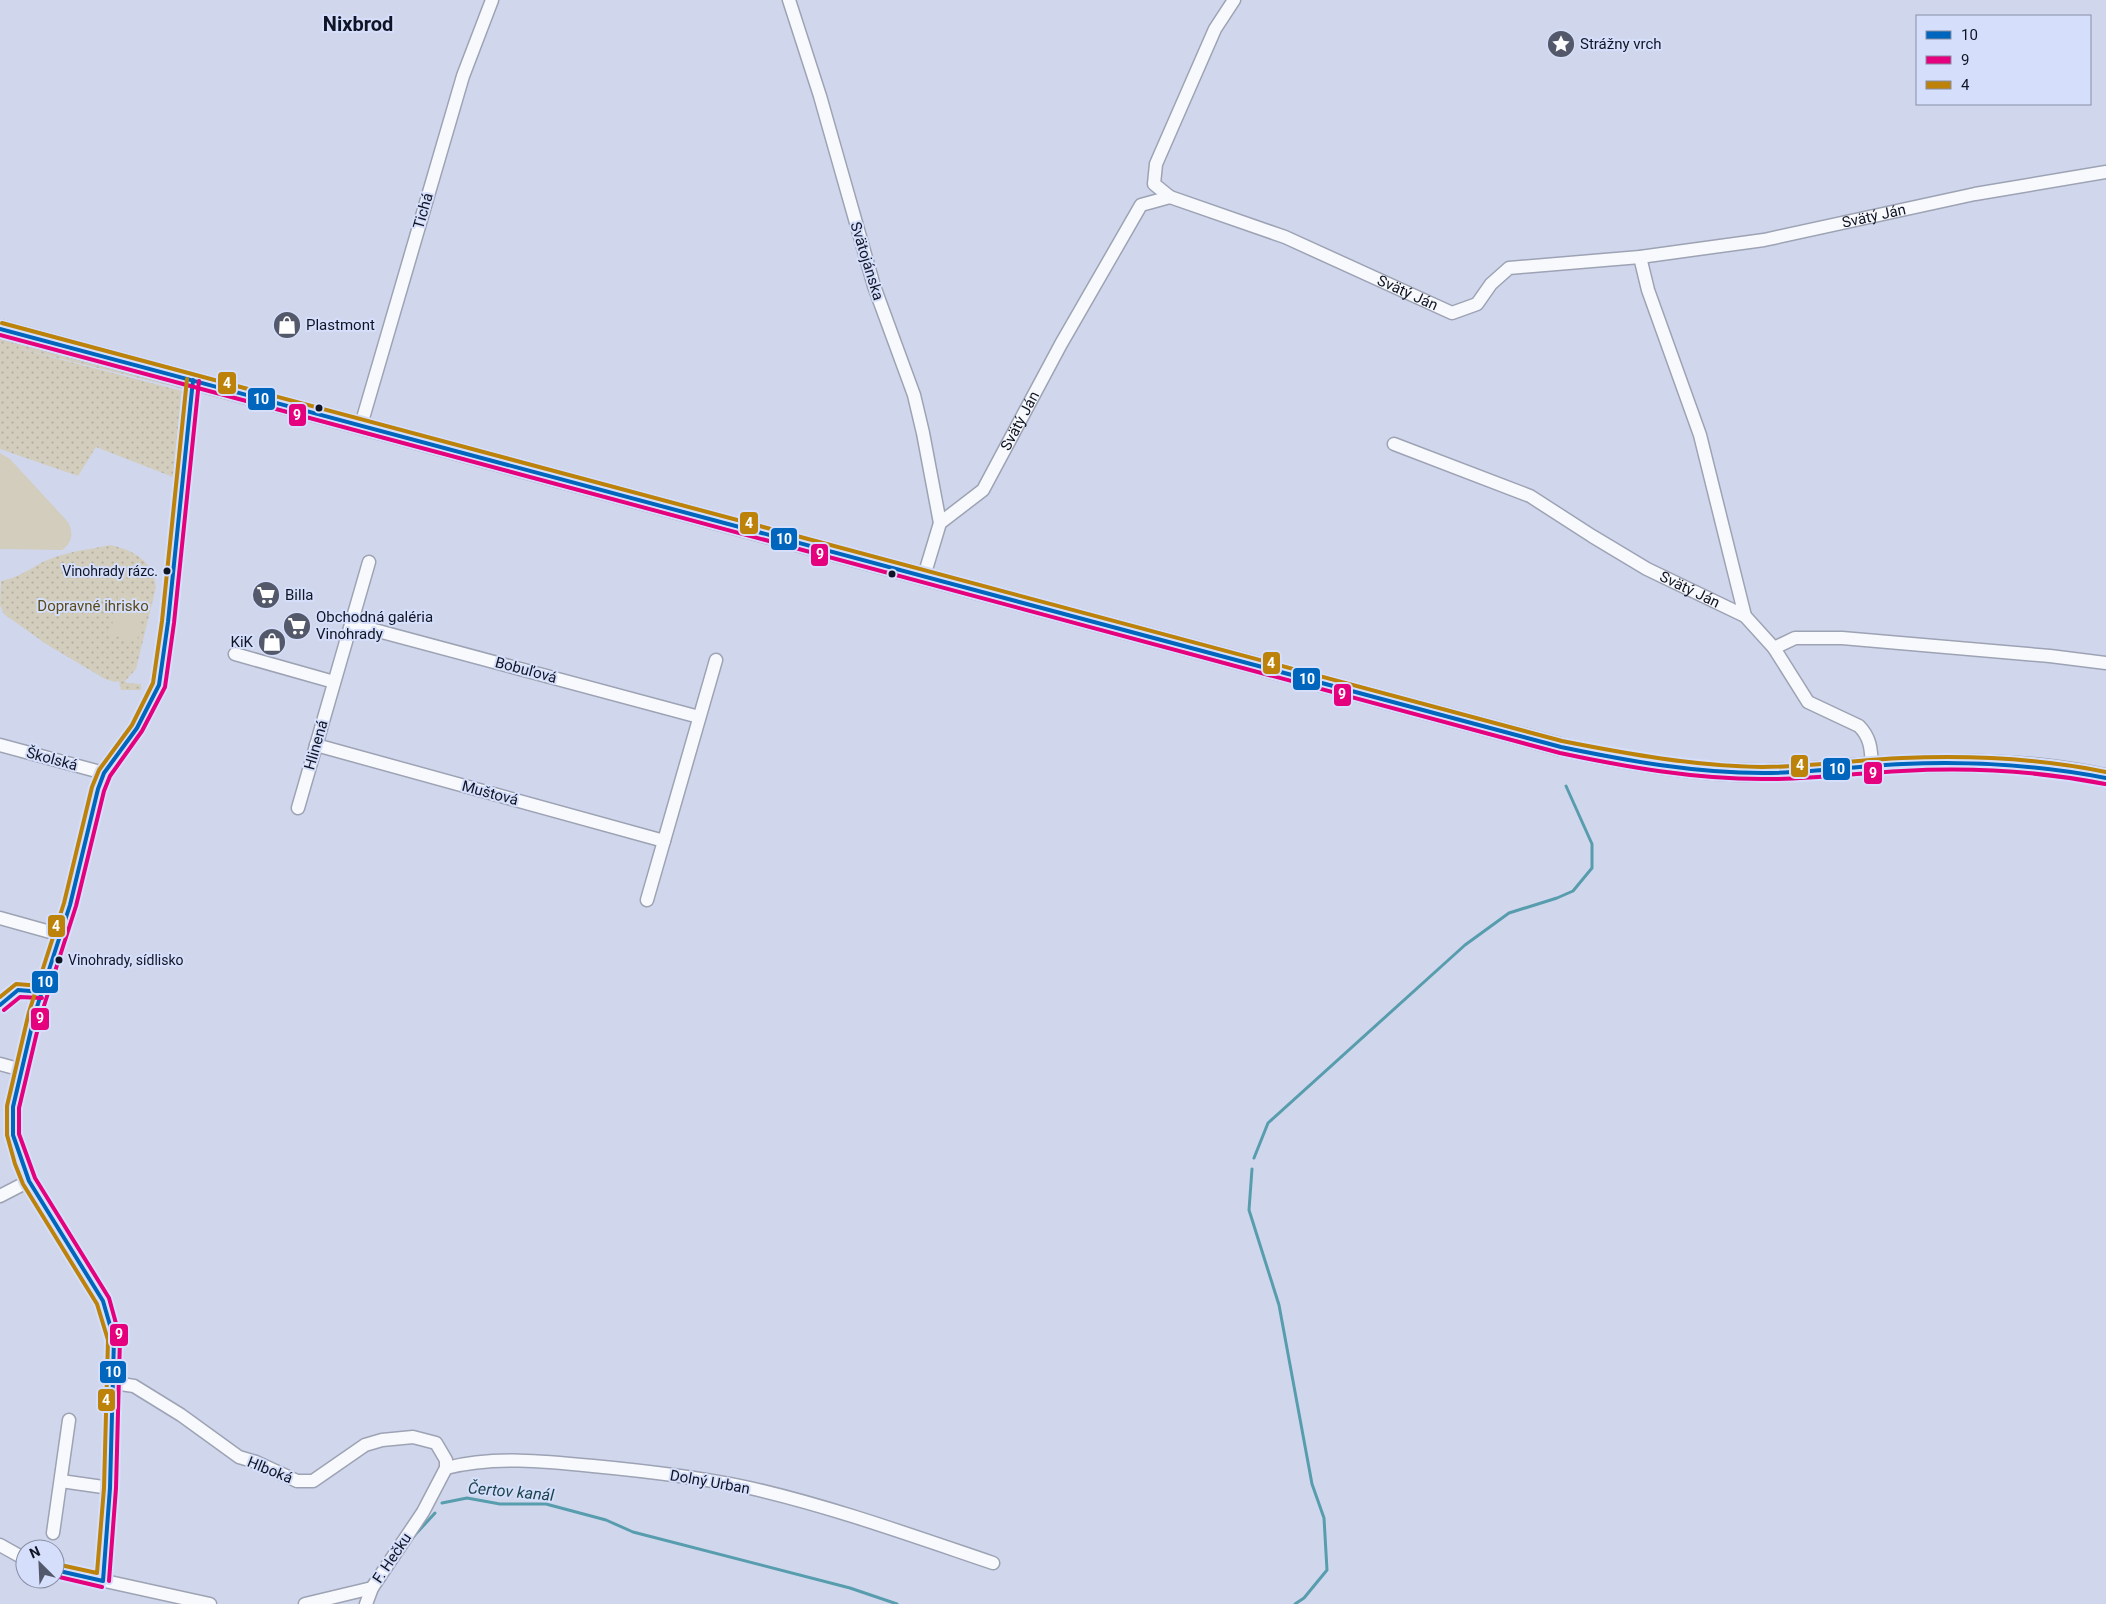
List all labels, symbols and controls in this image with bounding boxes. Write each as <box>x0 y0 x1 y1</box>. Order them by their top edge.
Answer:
district label: Nixbrod <box>323 12 393 36</box>
legend <box>1916 15 2091 105</box>
text: 10 <box>1961 26 1978 44</box>
place icon: Strážny vrch <box>1546 29 1576 59</box>
place label: Strážny vrch <box>1580 35 1662 53</box>
text: 9 <box>1961 51 1969 69</box>
text: 4 <box>1961 76 1970 94</box>
street label: Tichá <box>409 191 437 231</box>
street label: Svätý Ján <box>1840 200 1907 232</box>
street label: Svätojánska <box>847 220 887 302</box>
street label: Svätý Ján <box>1374 271 1441 314</box>
shop icon: Plastmont <box>272 310 302 340</box>
place label: Plastmont <box>306 316 375 334</box>
line badge: 4 <box>217 371 237 395</box>
text: 4 <box>223 375 231 391</box>
line badge: 10 <box>247 387 276 411</box>
street label: Svätý Ján <box>997 388 1043 454</box>
text: 10 <box>253 391 269 407</box>
line badge: 9 <box>288 403 307 427</box>
unlabelled marker <box>314 403 324 413</box>
text: 9 <box>293 407 301 423</box>
line badge: 4 <box>739 511 759 535</box>
text: 4 <box>745 515 753 531</box>
line badge: 10 <box>770 527 798 551</box>
text: 10 <box>776 531 792 547</box>
line badge: 9 <box>810 543 829 567</box>
text: 9 <box>816 546 824 562</box>
place label: Vinohrady rázc. <box>62 563 158 579</box>
marker: Vinohrady rázc. <box>162 566 172 576</box>
street label: Svätý Ján <box>1657 567 1723 612</box>
unlabelled marker <box>887 569 897 579</box>
supermarket icon: Billa <box>251 580 281 610</box>
place label: Billa <box>285 586 313 604</box>
park label: Dopravné ihrisko <box>37 597 149 615</box>
place label: Obchodná galéria Vinohrady <box>316 608 433 643</box>
supermarket icon: Obchodná galéria Vinohrady <box>282 611 312 641</box>
shop icon: KiK <box>257 627 287 657</box>
place label: KiK <box>231 633 254 651</box>
line badge: 4 <box>1262 651 1281 675</box>
street label: Bobuľová <box>493 653 559 687</box>
text: 4 <box>1267 655 1275 671</box>
line badge: 10 <box>1292 667 1321 691</box>
text: 10 <box>1299 671 1315 687</box>
line badge: 9 <box>1333 683 1352 707</box>
text: 9 <box>1338 686 1346 702</box>
street label: Hlinená <box>300 718 332 772</box>
street label: Školská <box>24 744 80 774</box>
line badge: 4 <box>1790 754 1809 778</box>
text: 4 <box>1796 757 1804 773</box>
line badge: 10 <box>1822 757 1851 781</box>
text: 10 <box>1829 761 1845 777</box>
line badge: 9 <box>1863 761 1883 785</box>
text: 9 <box>1869 765 1877 781</box>
street label: Muštová <box>460 777 520 809</box>
line badge: 4 <box>47 914 66 938</box>
text: 4 <box>52 918 60 934</box>
place label: Vinohrady, sídlisko <box>68 952 184 968</box>
marker: Vinohrady, sídlisko <box>54 955 64 965</box>
line badge: 10 <box>31 970 59 994</box>
text: 10 <box>37 974 53 990</box>
line badge: 9 <box>30 1007 50 1031</box>
text: 9 <box>36 1010 44 1026</box>
line badge: 9 <box>109 1323 129 1347</box>
text: 9 <box>115 1326 123 1342</box>
line badge: 10 <box>99 1360 127 1384</box>
text: 10 <box>105 1364 121 1380</box>
line badge: 4 <box>97 1388 116 1412</box>
text: 4 <box>102 1392 110 1408</box>
street label: Hlboká <box>245 1453 295 1487</box>
street label: Dolný Urban <box>669 1466 751 1498</box>
water label: Čertov kanál <box>467 1477 555 1505</box>
street label: F. Hečku <box>369 1529 415 1587</box>
north arrow <box>15 1539 65 1589</box>
text: N <box>27 1543 42 1561</box>

